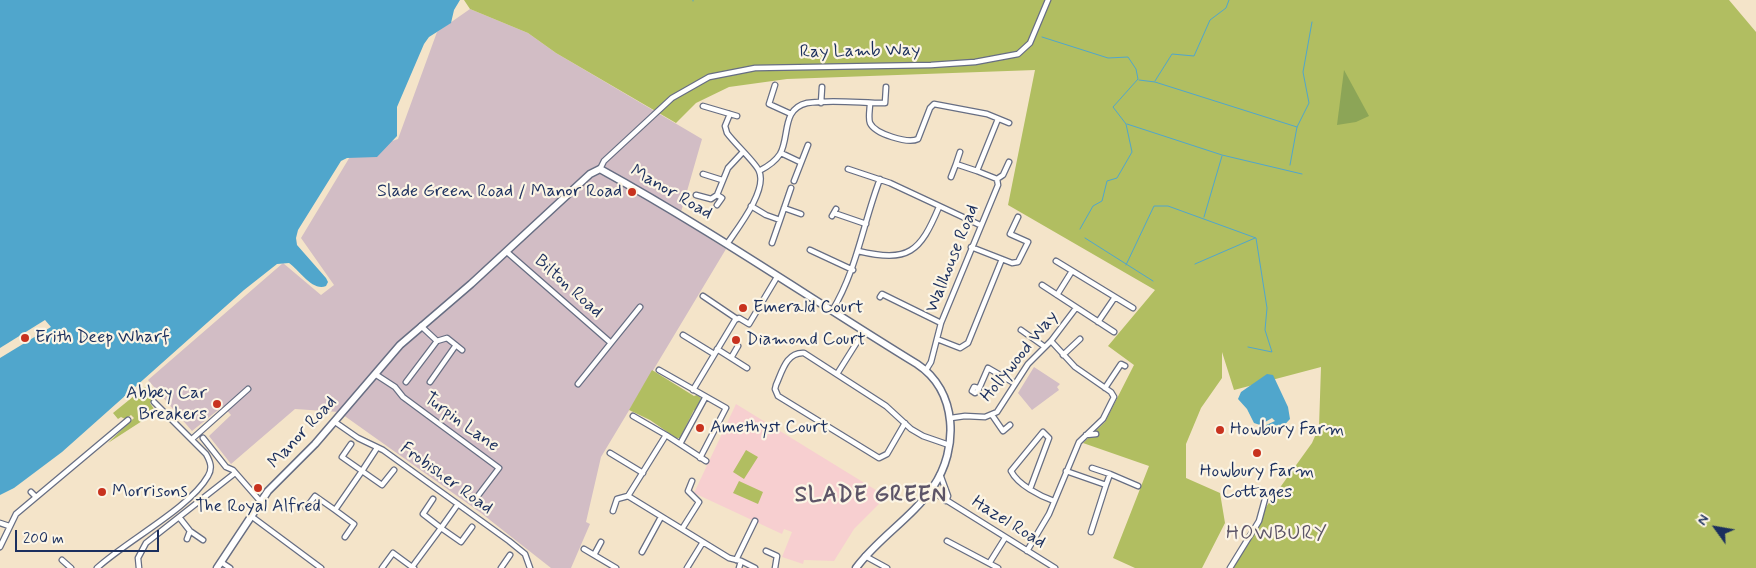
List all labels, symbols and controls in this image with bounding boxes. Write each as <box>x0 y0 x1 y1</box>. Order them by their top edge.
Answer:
street label: Ray Lamb Way <box>800 40 920 64</box>
street label: Manor Road <box>626 161 716 225</box>
place label: Slade Green Road / Manor Road <box>377 181 622 203</box>
marker: Slade Green Road / Manor Road <box>626 186 638 198</box>
street label: Wallhouse Road <box>921 202 985 316</box>
street label: Bilton Road <box>529 251 607 323</box>
place label: Emerald Court <box>753 297 864 319</box>
marker: Emerald Court <box>737 302 749 314</box>
street label: Hollywood Way <box>977 307 1063 407</box>
place label: Erith Deep Wharf <box>35 327 170 349</box>
place label: Diamond Court <box>746 329 866 351</box>
marker: Erith Deep Wharf <box>19 332 31 344</box>
marker: Diamond Court <box>730 334 742 346</box>
place label: Abbey Car Breakers <box>126 383 207 426</box>
street label: Turpin Lane <box>419 388 503 458</box>
street label: Manor Road <box>264 392 342 474</box>
marker: Abbey Car Breakers <box>211 398 223 410</box>
place label: Amethyst Court <box>710 417 828 439</box>
place label: Howbury Farm <box>1230 419 1344 441</box>
marker: Amethyst Court <box>694 422 706 434</box>
marker: Howbury Farm <box>1214 424 1226 436</box>
street label: Frobisher Road <box>395 438 497 520</box>
marker: Howbury Farm Cottages <box>1251 447 1263 459</box>
place label: Howbury Farm Cottages <box>1200 461 1314 504</box>
place label: Morrisons <box>112 481 188 503</box>
marker: The Royal Alfred <box>252 482 264 494</box>
district label: SLADE GREEN <box>792 483 950 509</box>
marker: Morrisons <box>96 486 108 498</box>
street label: Hazel Road <box>967 492 1049 554</box>
place label: The Royal Alfred <box>195 496 321 518</box>
north arrow <box>1691 503 1741 553</box>
text: N <box>1693 511 1713 529</box>
scale bar <box>18 520 161 552</box>
district label: HOWBURY <box>1227 523 1327 547</box>
text: 200 m <box>23 529 64 549</box>

